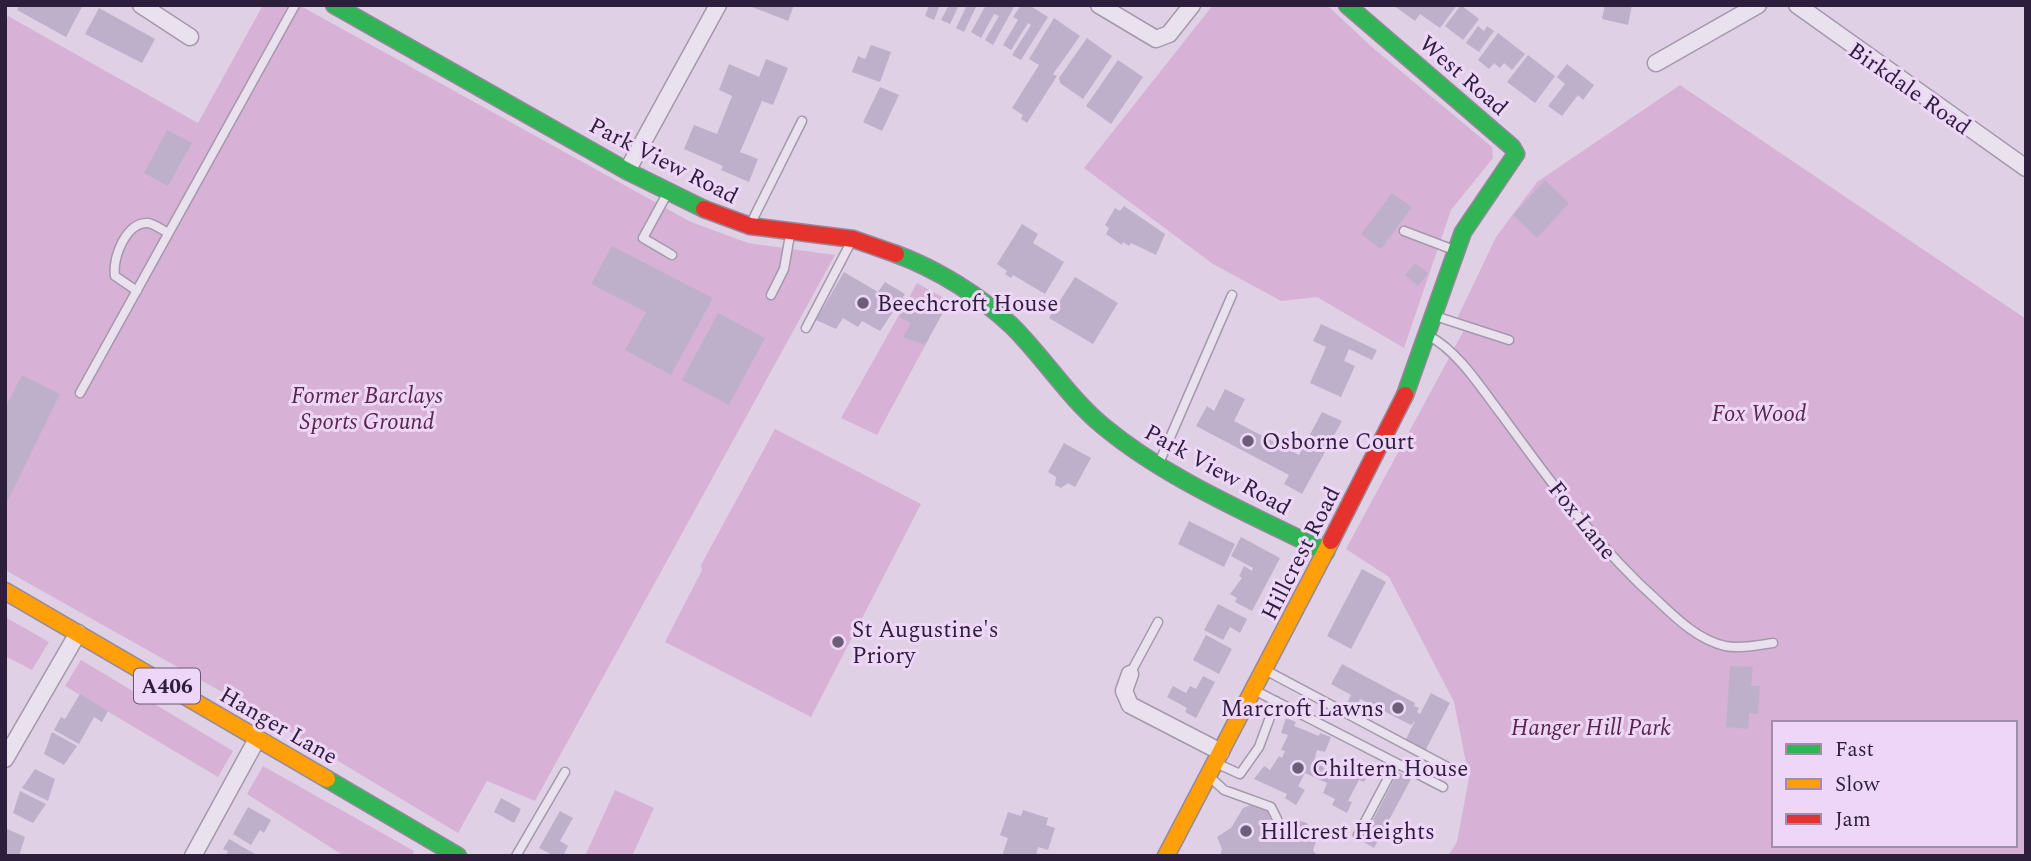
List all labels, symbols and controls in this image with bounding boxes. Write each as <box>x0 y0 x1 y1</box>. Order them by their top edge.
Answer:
street label: West Road <box>1411 27 1516 125</box>
street label: Birkdale Road <box>1840 34 1978 145</box>
street label: Park View Road <box>583 109 744 214</box>
place label: Beechcroft House <box>877 287 1058 322</box>
marker: Beechcroft House <box>855 295 871 311</box>
park label: Former Barclays Sports Ground <box>291 379 443 440</box>
park label: Fox Wood <box>1712 397 1807 432</box>
street label: Park View Road <box>1137 415 1297 525</box>
place label: Osborne Court <box>1262 425 1414 460</box>
marker: Osborne Court <box>1240 433 1256 449</box>
street label: Fox Lane <box>1539 474 1625 568</box>
street label: Hillcrest Road <box>1253 481 1350 627</box>
place label: St Augustine's Priory <box>852 613 999 674</box>
marker: St Augustine's Priory <box>830 634 846 650</box>
road number: A406 <box>134 668 200 704</box>
street label: Hanger Lane <box>212 678 344 774</box>
place label: Marcroft Lawns <box>1221 692 1384 727</box>
marker: Marcroft Lawns <box>1390 700 1406 716</box>
park label: Hanger Hill Park <box>1511 711 1671 746</box>
legend <box>1772 721 2017 847</box>
text: Fast <box>1835 734 1874 766</box>
place label: Chiltern House <box>1312 752 1469 787</box>
marker: Chiltern House <box>1290 760 1306 776</box>
text: Slow <box>1835 769 1881 801</box>
text: Jam <box>1835 804 1871 836</box>
place label: Hillcrest Heights <box>1260 815 1435 850</box>
marker: Hillcrest Heights <box>1238 823 1254 839</box>

